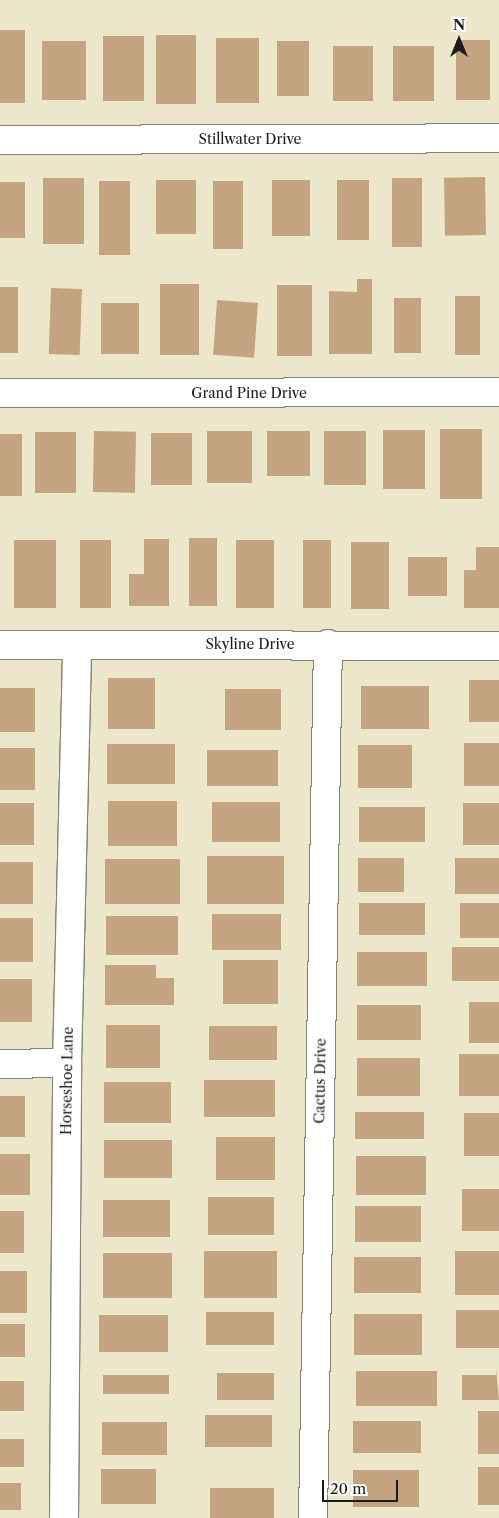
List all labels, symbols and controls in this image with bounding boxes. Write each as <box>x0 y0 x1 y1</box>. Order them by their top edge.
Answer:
north arrow <box>434 15 484 65</box>
text: N <box>453 16 465 34</box>
street label: Stillwater Drive <box>198 131 302 147</box>
street label: Grand Pine Drive <box>191 385 307 401</box>
street label: Skyline Drive <box>205 636 295 652</box>
street label: Horseshoe Lane <box>58 1027 76 1135</box>
street label: Cactus Drive <box>311 1038 329 1124</box>
scale bar <box>324 1470 400 1502</box>
text: 20 m <box>330 1479 366 1498</box>

